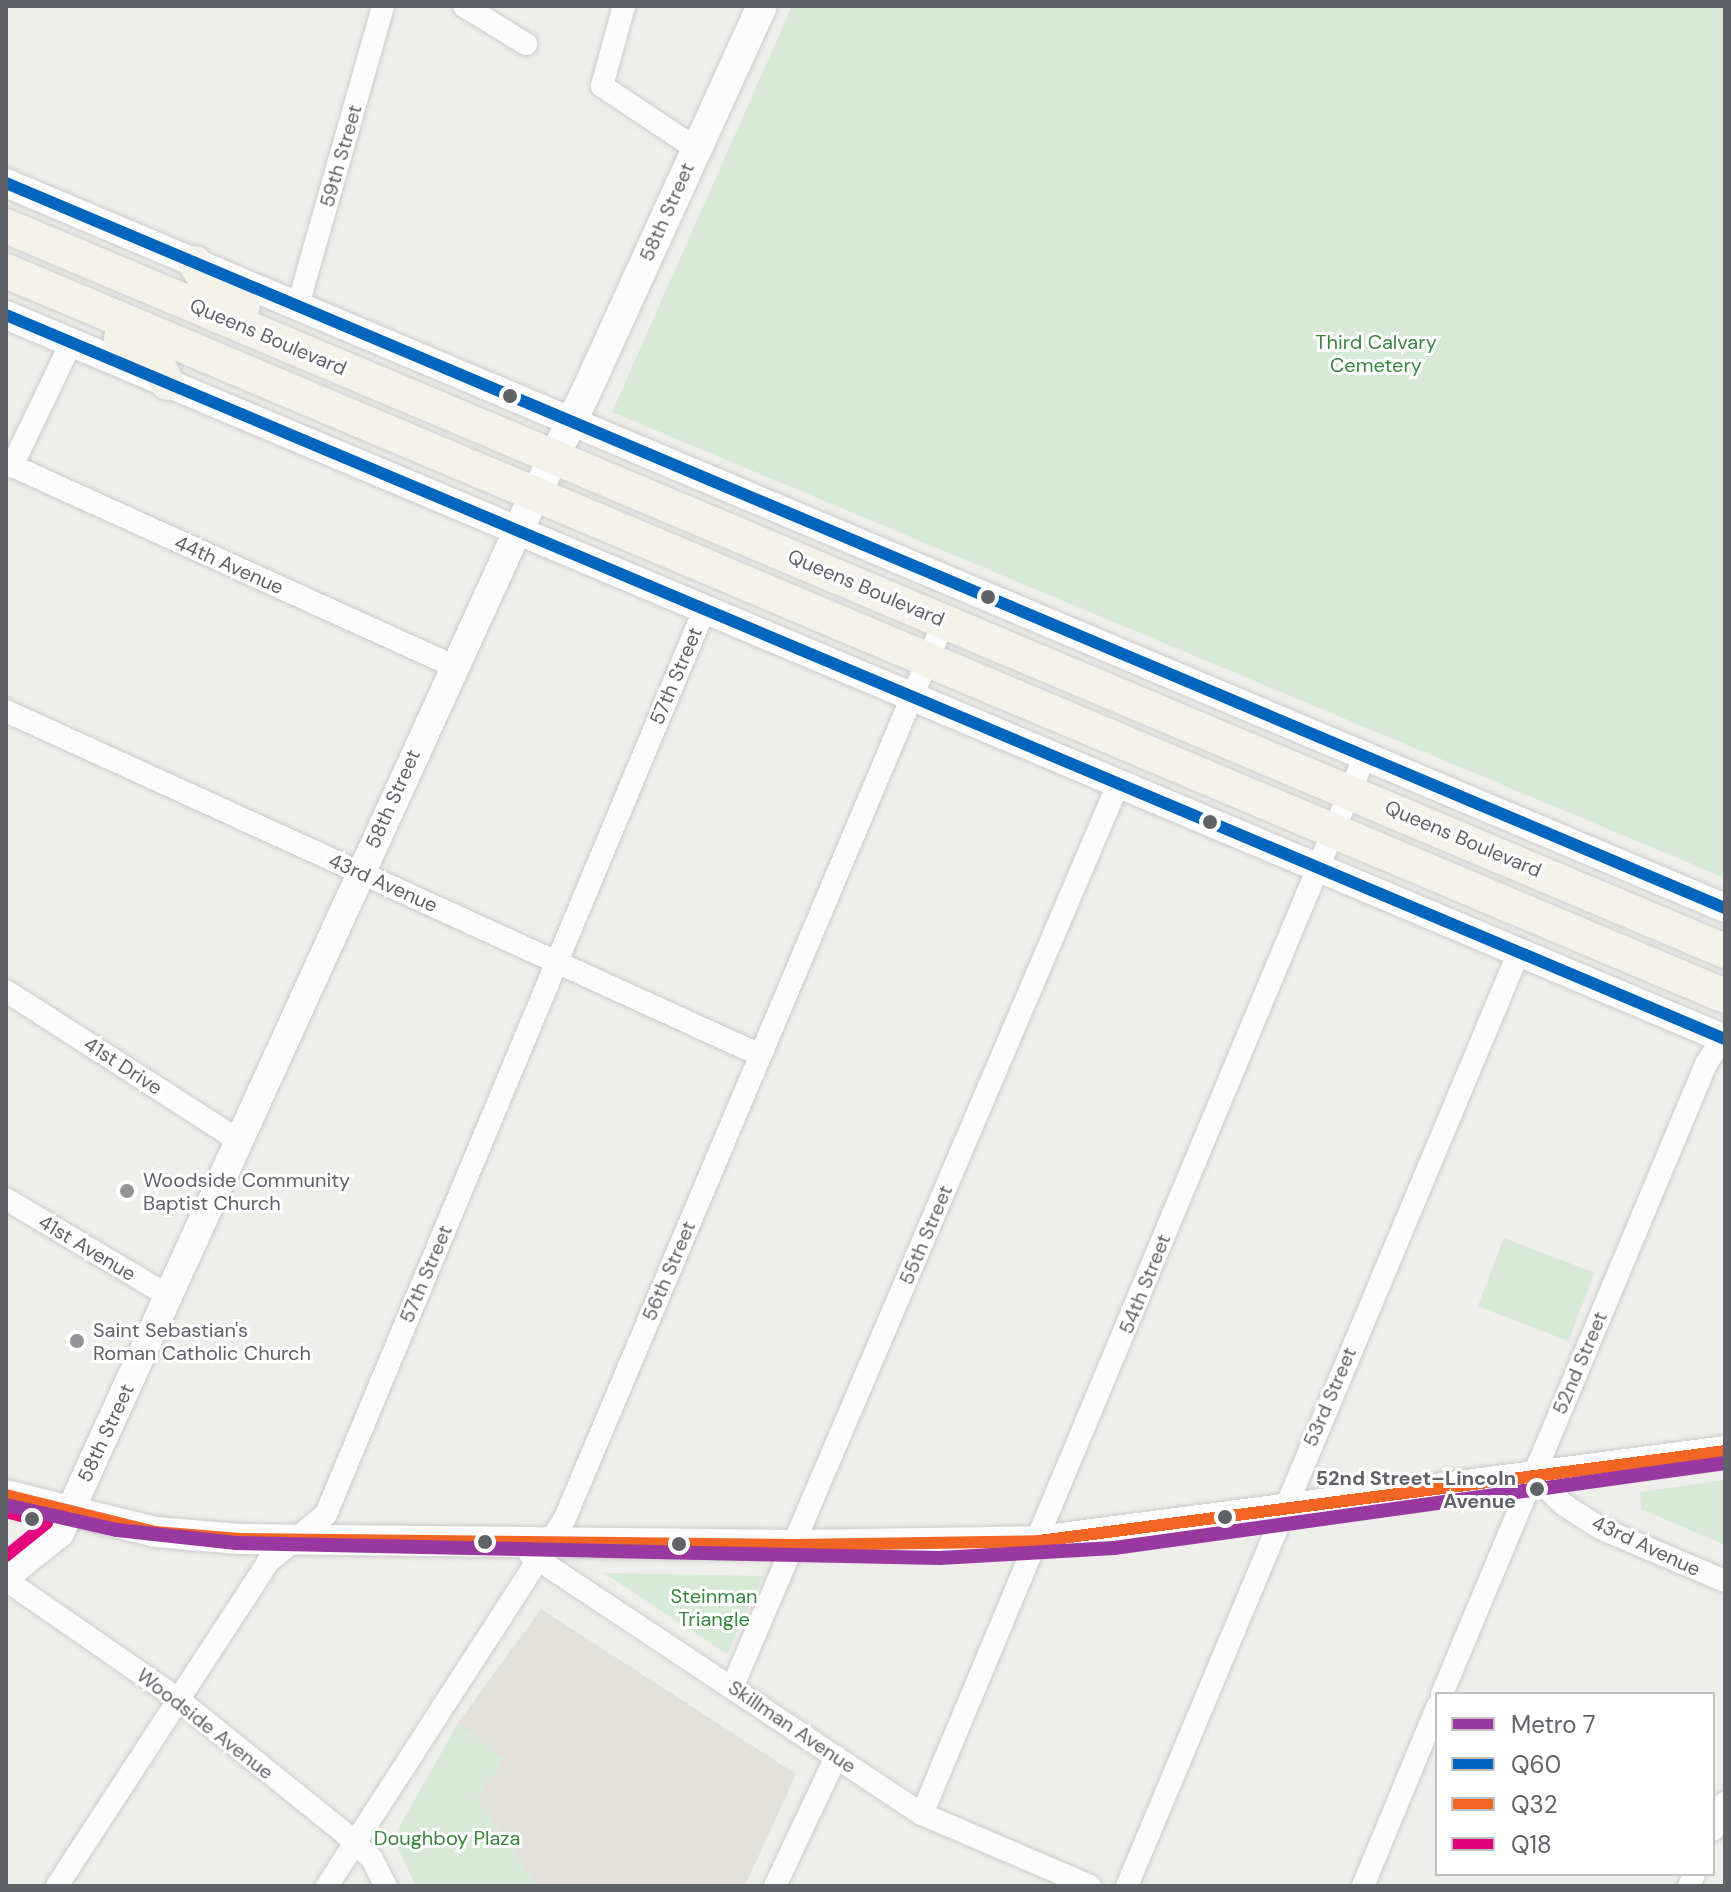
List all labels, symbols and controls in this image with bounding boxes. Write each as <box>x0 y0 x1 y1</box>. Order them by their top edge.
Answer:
street label: 59th Street <box>315 102 367 210</box>
street label: 58th Street <box>635 159 699 265</box>
street label: Queens Boulevard <box>186 293 350 381</box>
park label: Third Calvary Cemetery <box>1315 331 1437 378</box>
unlabelled marker <box>502 388 518 404</box>
street label: 44th Avenue <box>171 530 287 600</box>
street label: Queens Boulevard <box>784 544 948 632</box>
unlabelled marker <box>980 589 996 605</box>
street label: 57th Street <box>645 624 707 728</box>
street label: 58th Street <box>361 746 425 852</box>
street label: Queens Boulevard <box>1381 795 1545 883</box>
unlabelled marker <box>1202 814 1218 830</box>
street label: 43rd Avenue <box>325 848 441 918</box>
street label: 41st Drive <box>79 1032 167 1100</box>
place label: Woodside Community Baptist Church <box>143 1168 350 1215</box>
marker: Woodside Community Baptist Church <box>118 1182 136 1200</box>
street label: 55th Street <box>894 1182 958 1288</box>
street label: 41st Avenue <box>34 1210 140 1286</box>
street label: 56th Street <box>637 1217 701 1325</box>
street label: 57th Street <box>395 1222 457 1326</box>
street label: 54th Street <box>1114 1231 1176 1337</box>
street label: 52nd Street <box>1548 1308 1612 1418</box>
place label: Saint Sebastian's Roman Catholic Church <box>93 1318 311 1365</box>
marker: Saint Sebastian's Roman Catholic Church <box>68 1332 86 1350</box>
street label: 53rd Street <box>1298 1344 1362 1450</box>
street label: 58th Street <box>73 1380 139 1486</box>
place label: 52nd Street–Lincoln Avenue <box>1316 1466 1516 1513</box>
marker: 52nd Street–Lincoln Avenue <box>1523 1475 1551 1503</box>
unlabelled marker <box>1217 1509 1233 1525</box>
street label: 43rd Avenue <box>1588 1510 1704 1582</box>
unlabelled marker <box>24 1511 40 1527</box>
unlabelled marker <box>477 1534 493 1550</box>
unlabelled marker <box>671 1536 687 1552</box>
park label: Steinman Triangle <box>671 1584 757 1631</box>
street label: Woodside Avenue <box>132 1663 278 1785</box>
street label: Skillman Avenue <box>724 1675 860 1779</box>
legend <box>1435 1692 1715 1876</box>
text: Metro 7 <box>1511 1709 1596 1740</box>
text: Q60 <box>1511 1749 1561 1780</box>
text: Q32 <box>1511 1789 1558 1820</box>
park label: Doughboy Plaza <box>374 1826 520 1850</box>
text: Q18 <box>1511 1829 1552 1860</box>

